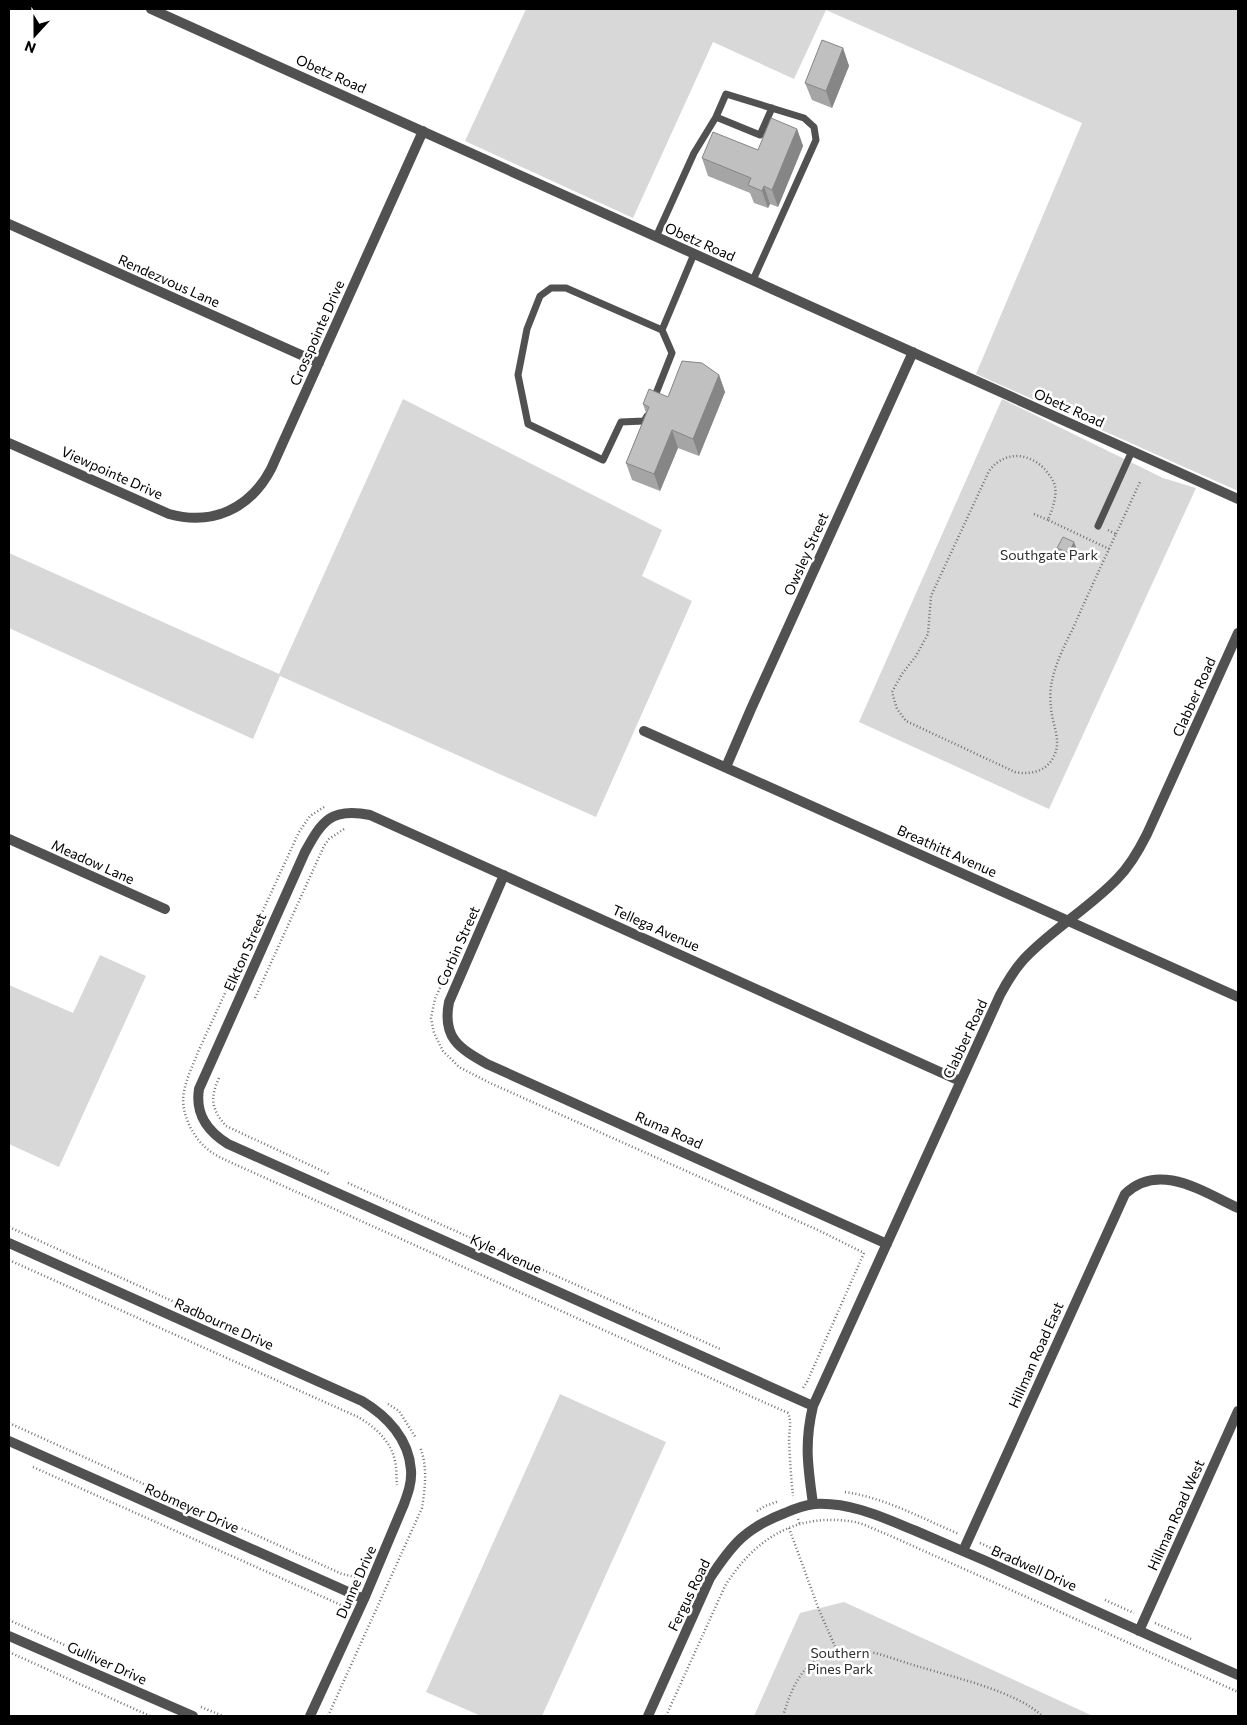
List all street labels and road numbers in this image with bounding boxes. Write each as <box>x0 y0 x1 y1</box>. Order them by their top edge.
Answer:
street label: Obetz Road <box>293 51 369 97</box>
street label: Obetz Road <box>662 219 738 265</box>
street label: Rendezvous Lane <box>116 250 223 311</box>
street label: Crosspointe Drive <box>286 277 347 388</box>
street label: Obetz Road <box>1031 385 1107 431</box>
street label: Viewpointe Drive <box>59 443 166 503</box>
street label: Owsley Street <box>780 509 832 598</box>
street label: Clabber Road <box>1168 654 1219 739</box>
street label: Breathitt Avenue <box>895 821 1000 880</box>
street label: Meadow Lane <box>49 836 137 887</box>
street label: Tellega Avenue <box>610 901 703 954</box>
street label: Corbin Street <box>432 903 483 988</box>
street label: Elkton Street <box>220 910 269 994</box>
street label: Clabber Road <box>939 997 990 1081</box>
street label: Ruma Road <box>633 1107 706 1152</box>
street label: Kyle Avenue <box>468 1230 545 1277</box>
street label: Radbourne Drive <box>172 1294 276 1353</box>
street label: Hillman Road East <box>1004 1299 1067 1411</box>
street label: Hillman Road West <box>1143 1456 1208 1573</box>
street label: Robmeyer Drive <box>142 1479 242 1536</box>
street label: Bradwell Drive <box>989 1541 1080 1594</box>
street label: Dunne Drive <box>332 1543 379 1621</box>
street label: Fergus Road <box>664 1556 713 1633</box>
street label: Gulliver Drive <box>65 1637 150 1688</box>

